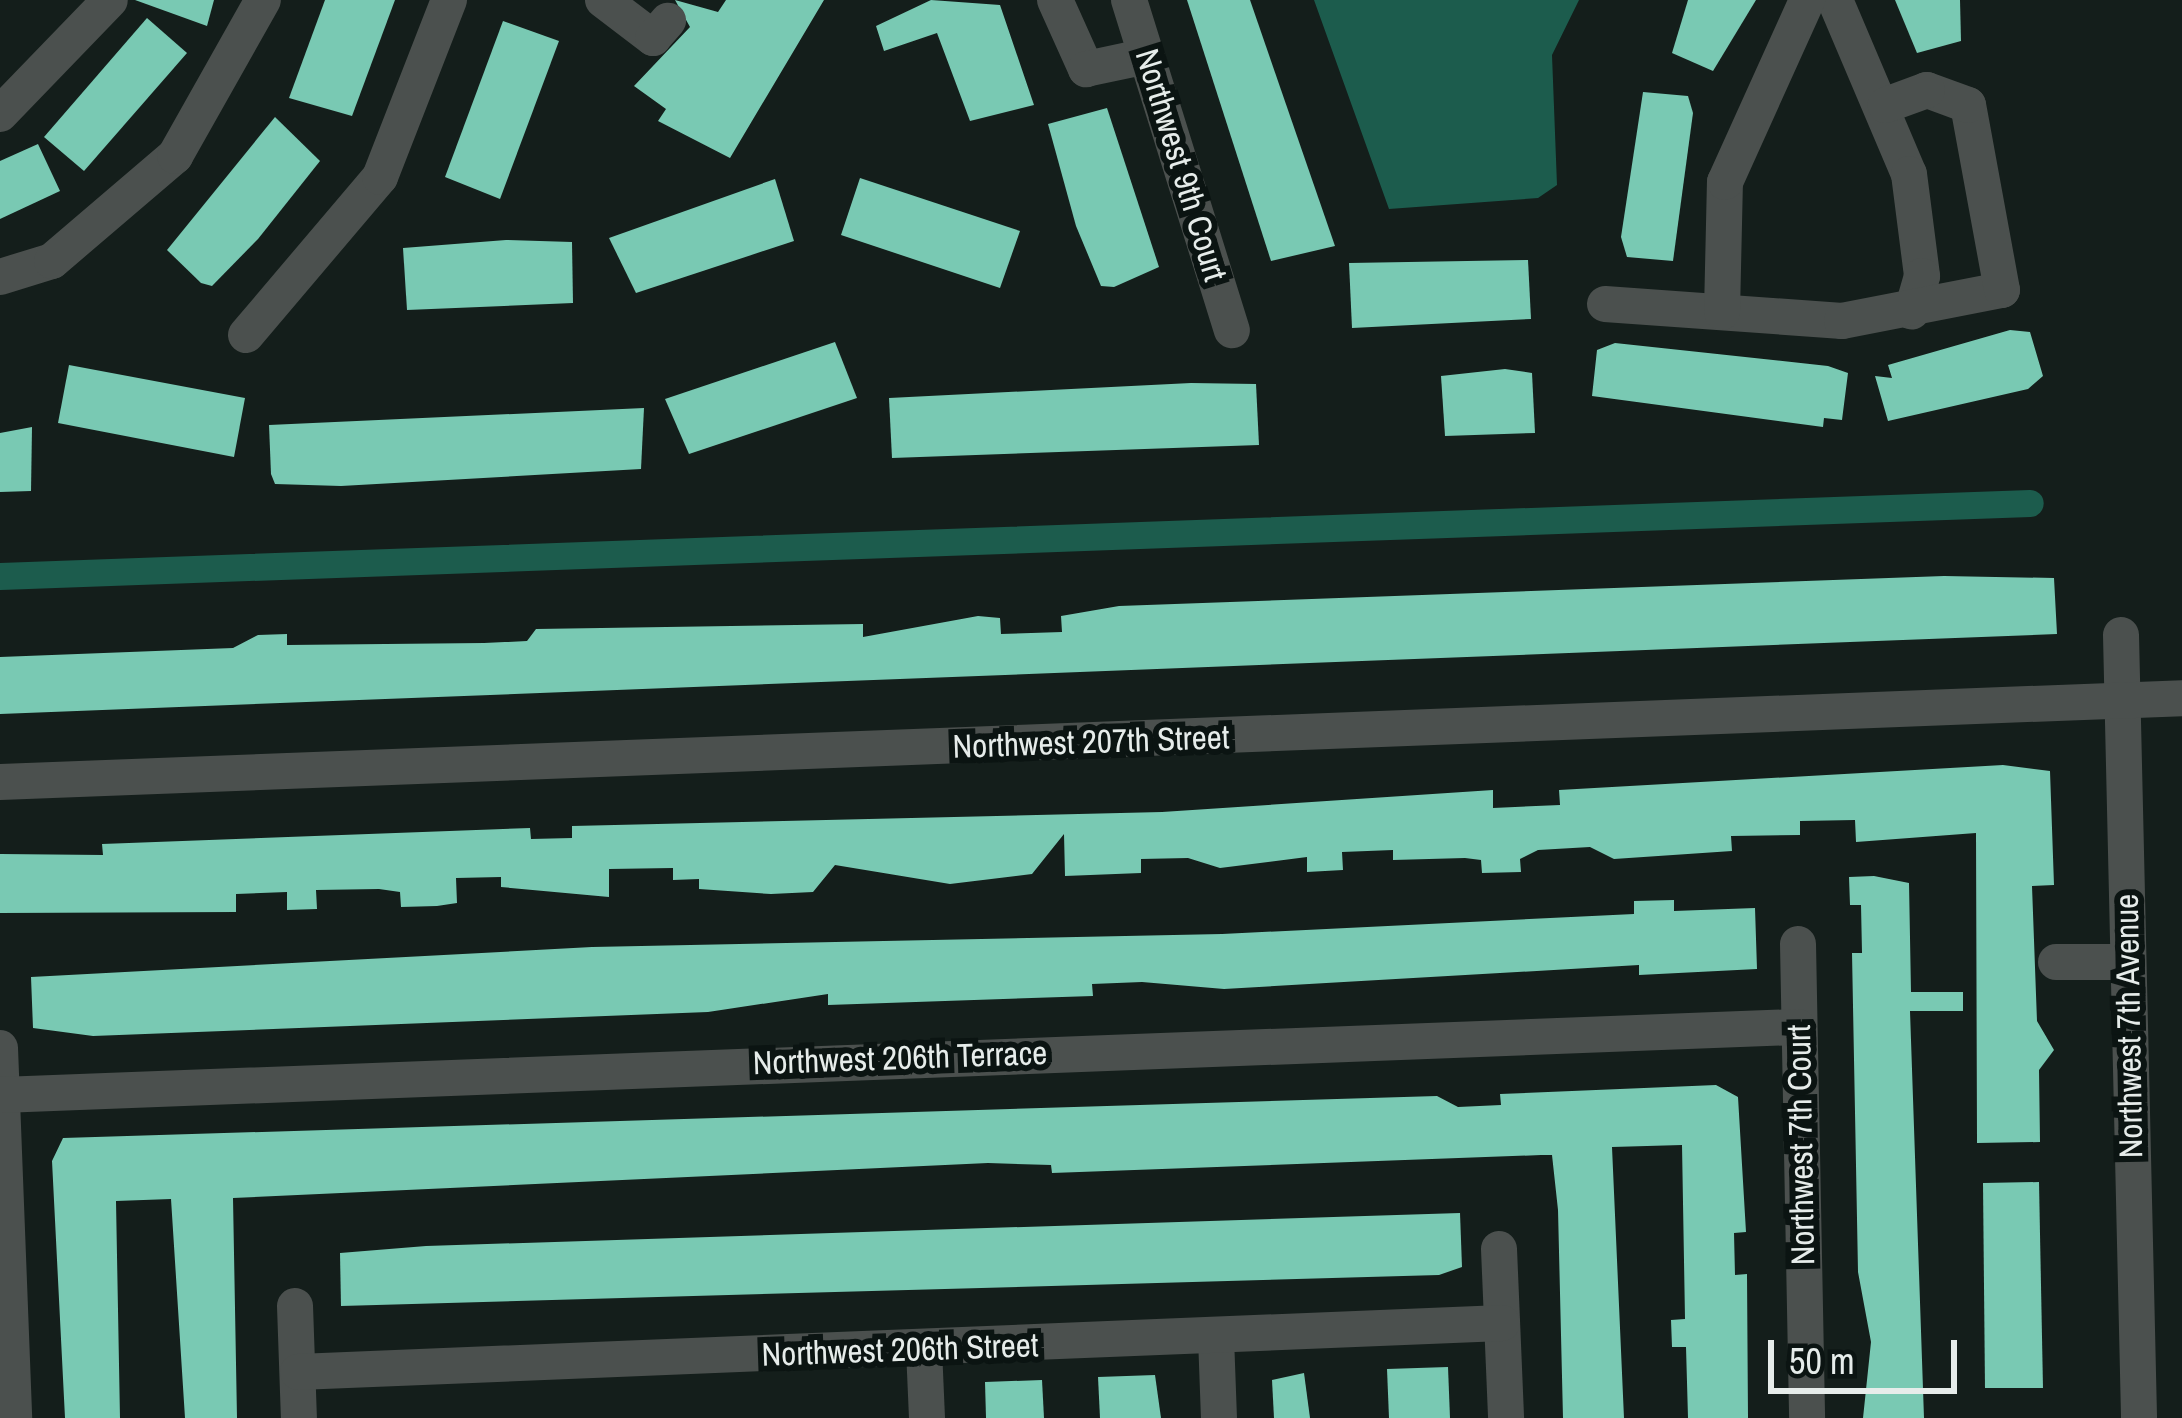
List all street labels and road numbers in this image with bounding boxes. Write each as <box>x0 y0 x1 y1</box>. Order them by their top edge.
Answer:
street label: Northwest 9th Court <box>1127 44 1235 286</box>
street label: Northwest 207th Street <box>952 717 1230 767</box>
street label: Northwest 7th Avenue <box>2107 893 2151 1159</box>
street label: Northwest 7th Court <box>1779 1024 1823 1266</box>
street label: Northwest 206th Terrace <box>752 1033 1048 1083</box>
street label: Northwest 206th Street <box>761 1325 1039 1375</box>

